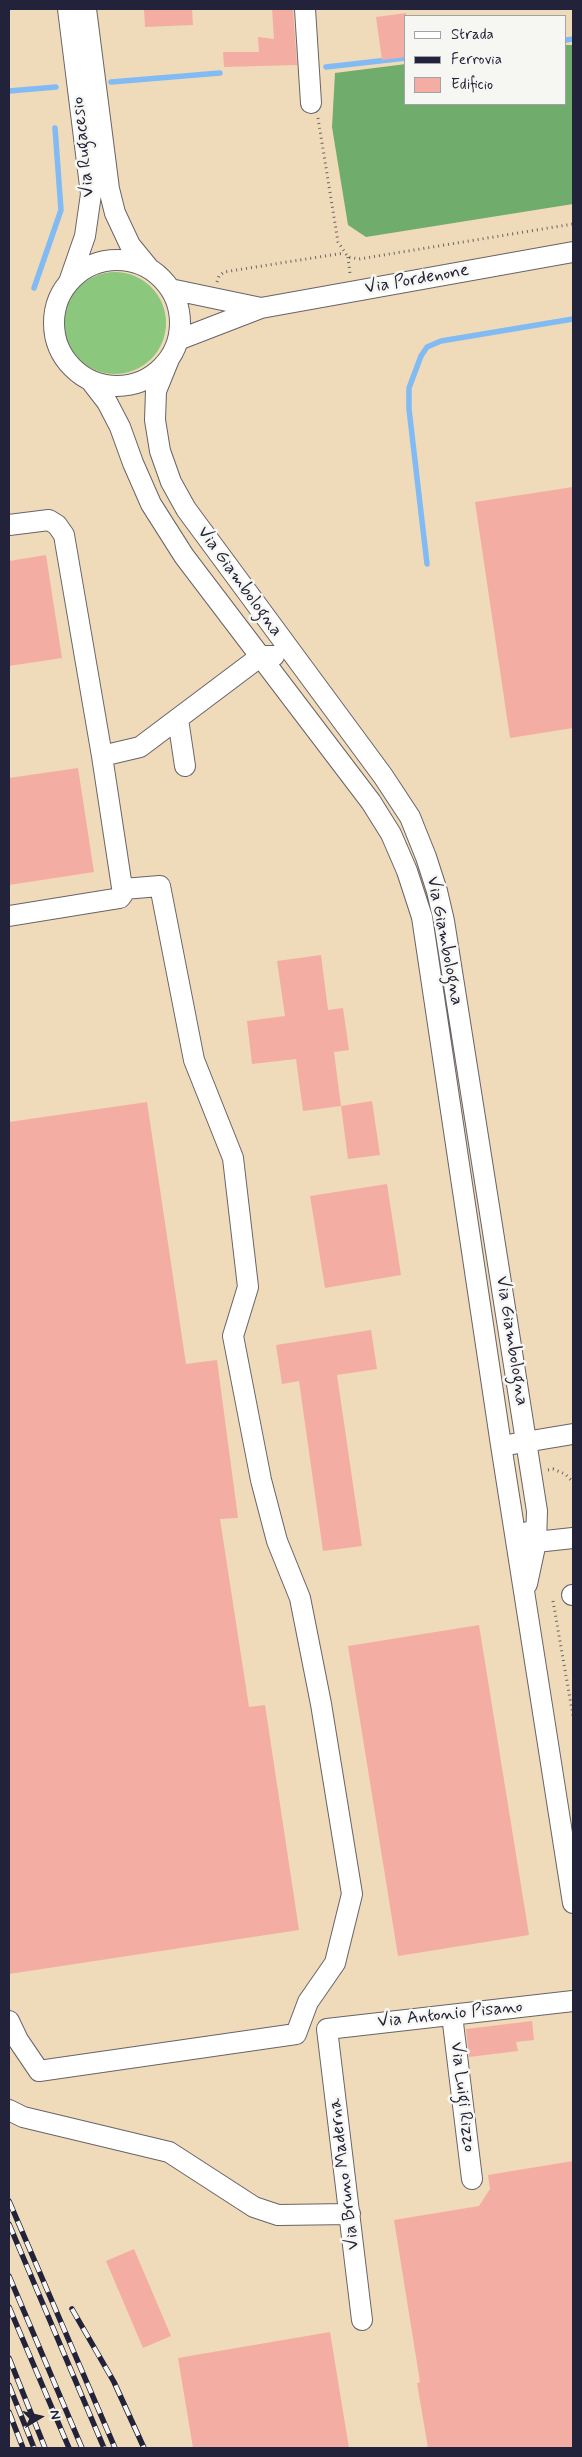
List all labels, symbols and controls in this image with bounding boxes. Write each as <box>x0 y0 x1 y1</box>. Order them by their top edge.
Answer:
legend <box>404 15 567 105</box>
text: Strada <box>451 25 494 45</box>
text: Ferrovia <box>451 50 502 70</box>
text: Edificio <box>451 75 493 95</box>
street label: Via Rugacesio <box>68 96 100 198</box>
street label: Via Pordenone <box>363 260 471 300</box>
street label: Via Giambologna <box>192 523 286 641</box>
street label: Via Giambologna <box>421 875 467 1007</box>
street label: Via Giambologna <box>490 1275 532 1407</box>
street label: Via Antonio Pisano <box>376 1997 524 2033</box>
street label: Via Luigi Rizzo <box>445 2041 479 2153</box>
street label: Via Bruno Maderna <box>325 2097 365 2251</box>
north arrow <box>15 2392 65 2442</box>
text: N <box>45 2409 64 2421</box>

